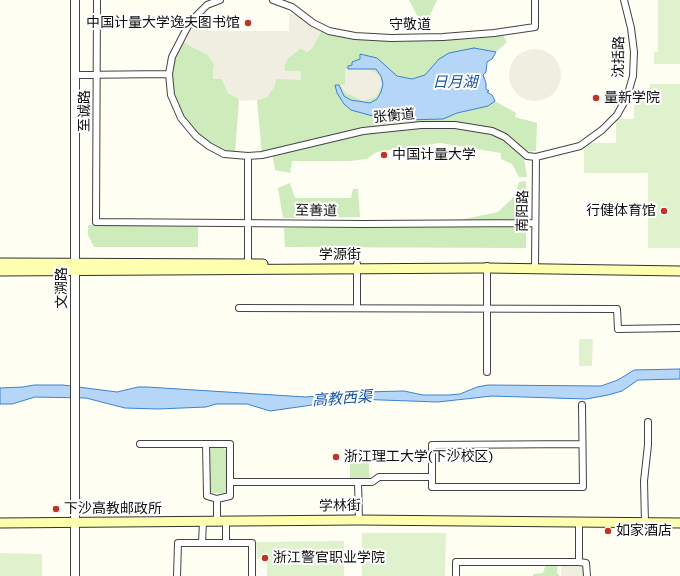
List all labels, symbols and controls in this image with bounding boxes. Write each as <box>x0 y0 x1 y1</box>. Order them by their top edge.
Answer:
place label: 中国计量大学逸夫图书馆 <box>86 15 240 31</box>
street label: 守敬道 <box>389 17 431 33</box>
marker: 中国计量大学逸夫图书馆 <box>243 18 253 28</box>
street label: 沈括路 <box>610 36 628 78</box>
water label: 日月湖 <box>433 74 477 92</box>
street label: 至诚路 <box>77 90 93 132</box>
place label: 量新学院 <box>604 90 660 106</box>
marker: 量新学院 <box>591 93 601 103</box>
street label: 张衡道 <box>372 106 416 126</box>
place label: 中国计量大学 <box>392 147 476 163</box>
marker: 中国计量大学 <box>379 150 389 160</box>
street label: 南阳路 <box>514 190 532 232</box>
street label: 至善道 <box>295 202 337 220</box>
place label: 行健体育馆 <box>586 203 656 219</box>
marker: 行健体育馆 <box>659 206 669 216</box>
street label: 学源街 <box>319 247 361 263</box>
street label: 文溯路 <box>54 267 70 309</box>
water label: 高教西渠 <box>311 388 373 410</box>
place label: 浙江理工大学(下沙校区) <box>344 449 493 465</box>
marker: 浙江理工大学(下沙校区) <box>331 452 341 462</box>
street label: 学林街 <box>319 497 361 515</box>
place label: 下沙高教邮政所 <box>64 501 162 517</box>
marker: 下沙高教邮政所 <box>51 504 61 514</box>
place label: 如家酒店 <box>616 523 672 539</box>
marker: 如家酒店 <box>603 526 613 536</box>
place label: 浙江警官职业学院 <box>273 550 385 566</box>
marker: 浙江警官职业学院 <box>260 553 270 563</box>

